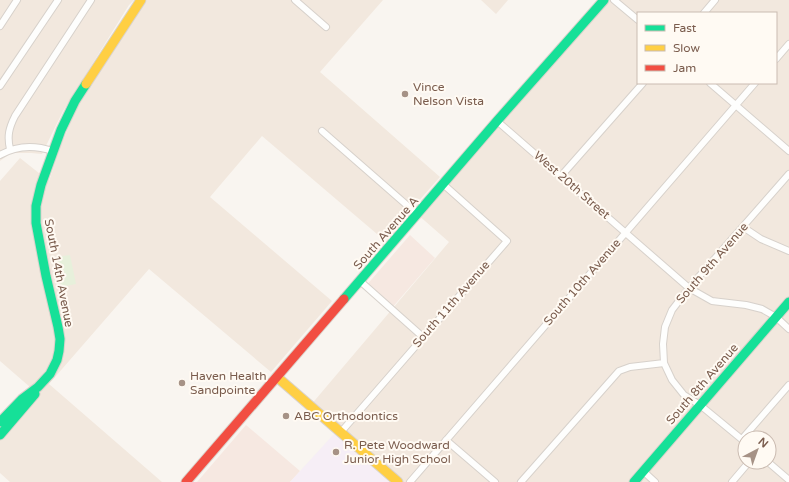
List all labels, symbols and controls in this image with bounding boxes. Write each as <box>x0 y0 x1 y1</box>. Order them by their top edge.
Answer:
legend <box>637 12 777 84</box>
text: Fast <box>673 21 697 35</box>
text: Slow <box>673 41 700 55</box>
text: Jam <box>673 61 696 75</box>
place label: Vince Nelson Vista <box>413 80 484 108</box>
marker: Vince Nelson Vista <box>400 89 410 99</box>
street label: West 20th Street <box>531 148 613 222</box>
street label: South Avenue A <box>351 194 422 272</box>
street label: South 14th Avenue <box>42 218 76 329</box>
street label: South 9th Avenue <box>673 220 751 306</box>
street label: South 10th Avenue <box>541 236 624 328</box>
street label: South 11th Avenue <box>410 258 493 350</box>
street label: South 8th Avenue <box>663 341 741 427</box>
place label: Haven Health Sandpointe <box>190 369 267 397</box>
marker: Haven Health Sandpointe <box>177 378 187 388</box>
place label: ABC Orthodontics <box>294 409 398 423</box>
marker: ABC Orthodontics <box>281 411 291 421</box>
north arrow <box>737 430 777 470</box>
text: N <box>756 435 771 451</box>
place label: R. Pete Woodward Junior High School <box>344 438 451 466</box>
marker: R. Pete Woodward Junior High School <box>331 447 341 457</box>

